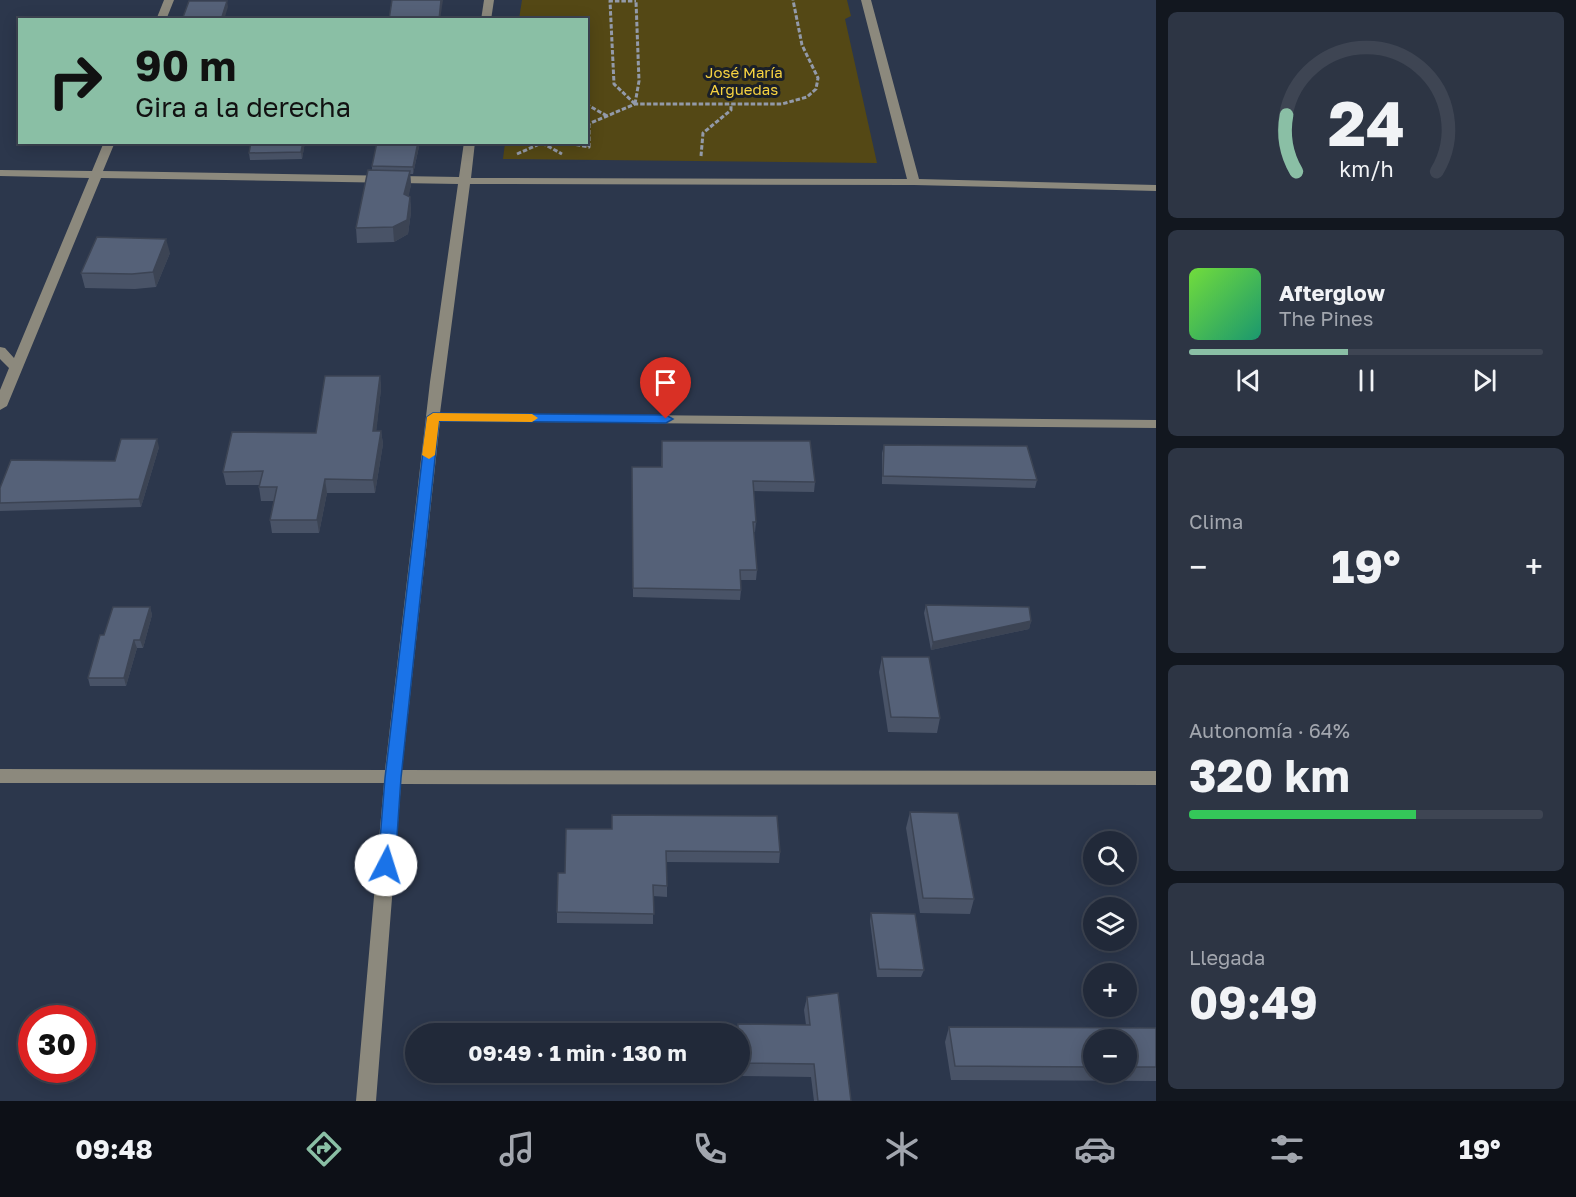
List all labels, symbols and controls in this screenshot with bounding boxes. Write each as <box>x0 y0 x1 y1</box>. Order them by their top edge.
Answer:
text: 90 m <box>135 40 236 90</box>
icon: right <box>36 42 114 120</box>
park label: José María Arguedas <box>705 63 783 98</box>
text: 24 <box>1327 85 1405 160</box>
text: Gira a la derecha <box>135 91 351 123</box>
text: km/h <box>1339 156 1393 182</box>
text: Afterglow <box>1279 279 1385 306</box>
text: The Pines <box>1279 306 1373 330</box>
pin <box>640 357 691 419</box>
icon: previous <box>1232 364 1265 397</box>
icon: pause <box>1350 364 1383 397</box>
icon: next <box>1468 364 1501 397</box>
icon: arrive <box>649 366 682 399</box>
text: Clima <box>1189 509 1243 533</box>
text: 19° <box>1331 539 1401 593</box>
text: − <box>1189 547 1207 586</box>
text: + <box>1525 547 1543 586</box>
text: Autonomía · 64% <box>1189 718 1350 742</box>
text: 320 km <box>1189 748 1350 802</box>
map controls <box>1083 831 1137 1083</box>
button: search <box>1083 831 1137 885</box>
position arrow <box>354 833 418 897</box>
button: layers <box>1083 897 1137 951</box>
text: Llegada <box>1189 945 1265 969</box>
button: + <box>1083 963 1137 1017</box>
text: 09:49 <box>1189 975 1318 1029</box>
speed limit sign: 30 <box>18 1005 96 1083</box>
button: − <box>1083 1029 1137 1083</box>
text: 09:49 · 1 min · 130 m <box>468 1039 687 1066</box>
icon: directions <box>303 1128 345 1170</box>
icon: music <box>496 1128 538 1170</box>
icon: phone <box>689 1128 731 1170</box>
icon: climate <box>881 1128 923 1170</box>
icon: car <box>1074 1128 1116 1170</box>
icon: filters <box>1266 1128 1308 1170</box>
text: 09:48 <box>75 1133 153 1165</box>
text: 19° <box>1459 1133 1501 1165</box>

